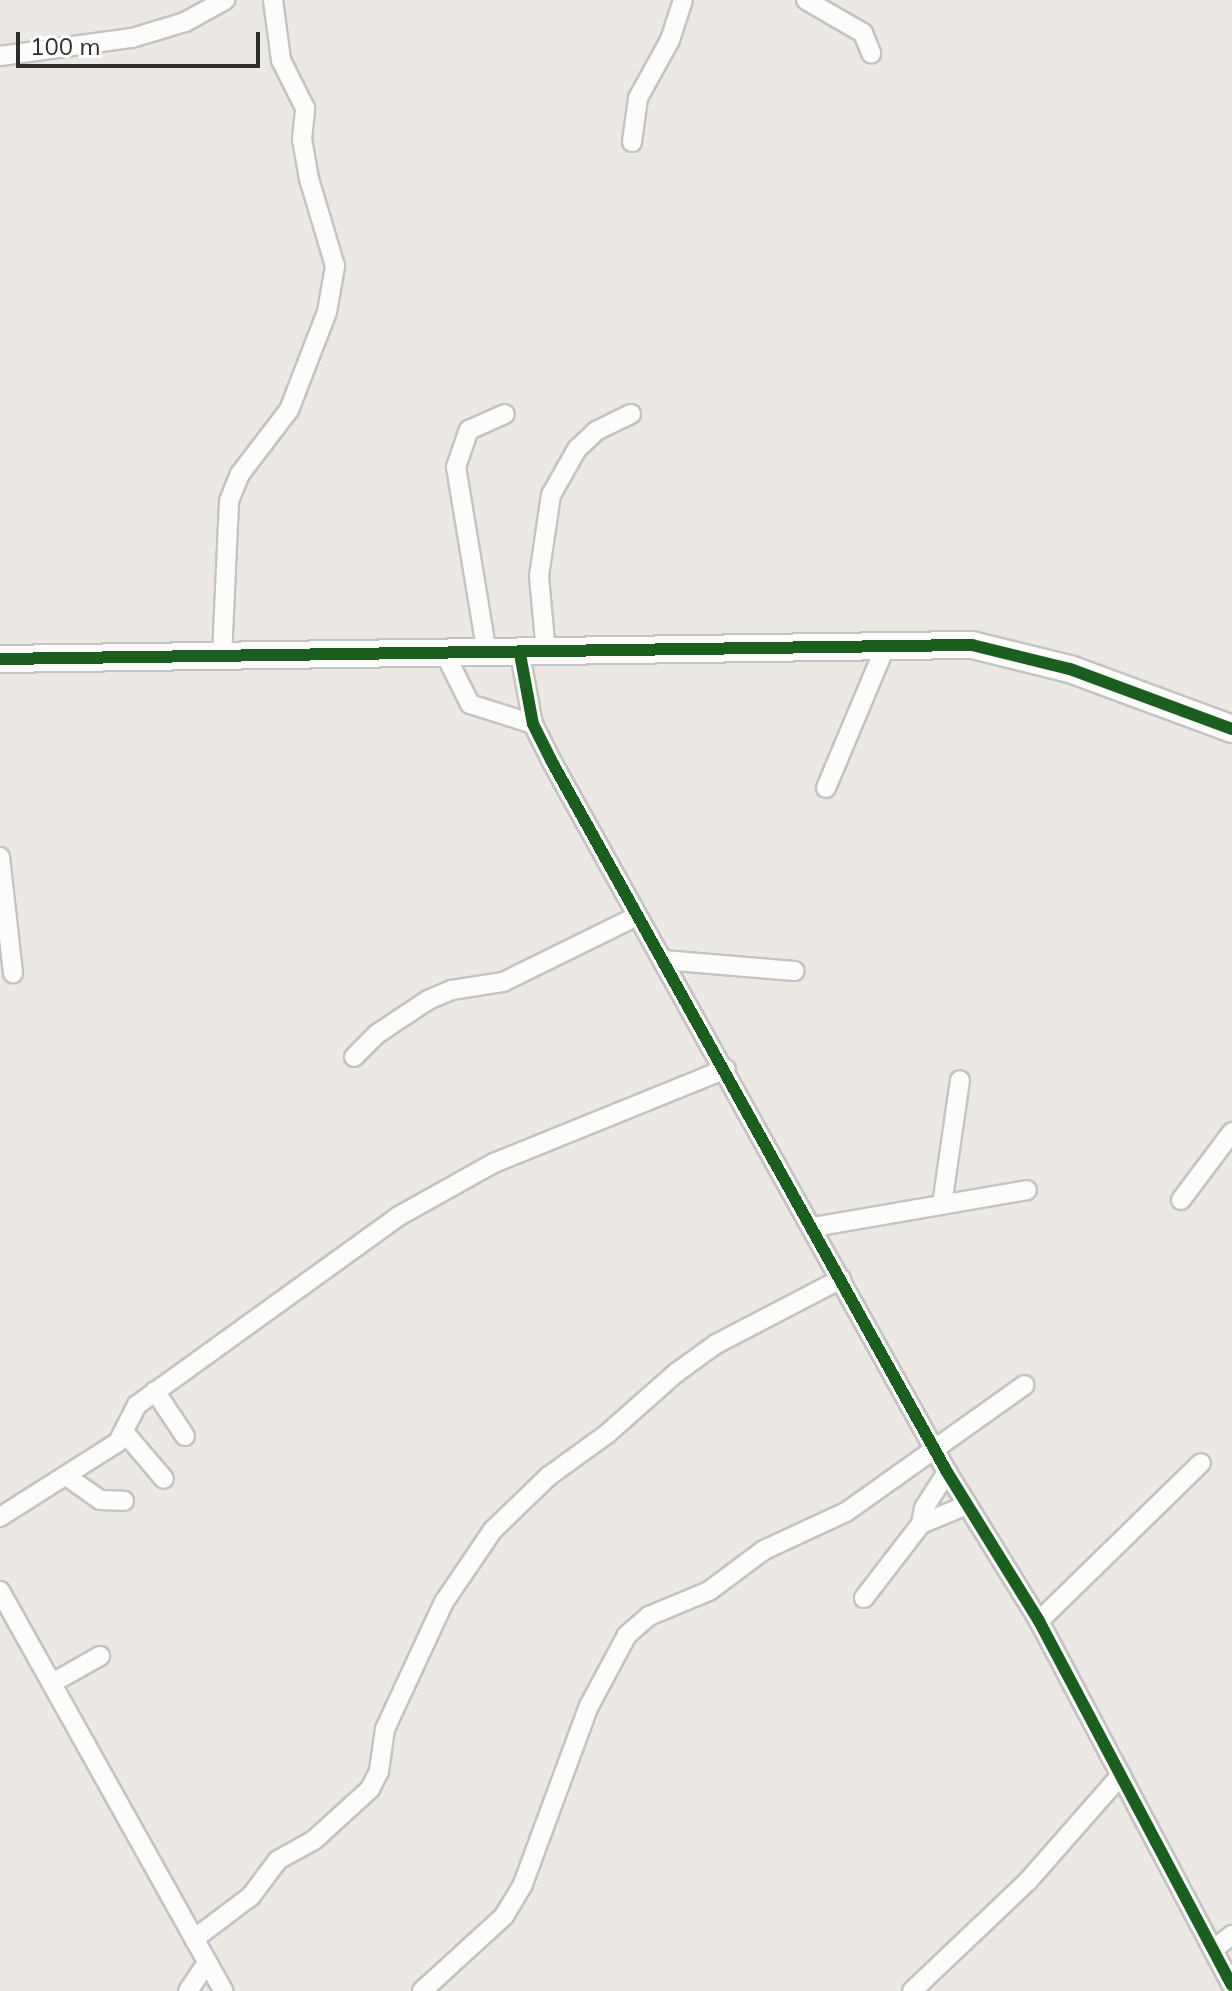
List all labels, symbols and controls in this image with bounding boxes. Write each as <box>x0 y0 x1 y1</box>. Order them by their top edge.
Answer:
scale bar <box>20 16 264 66</box>
text: 100 m <box>30 31 101 61</box>

